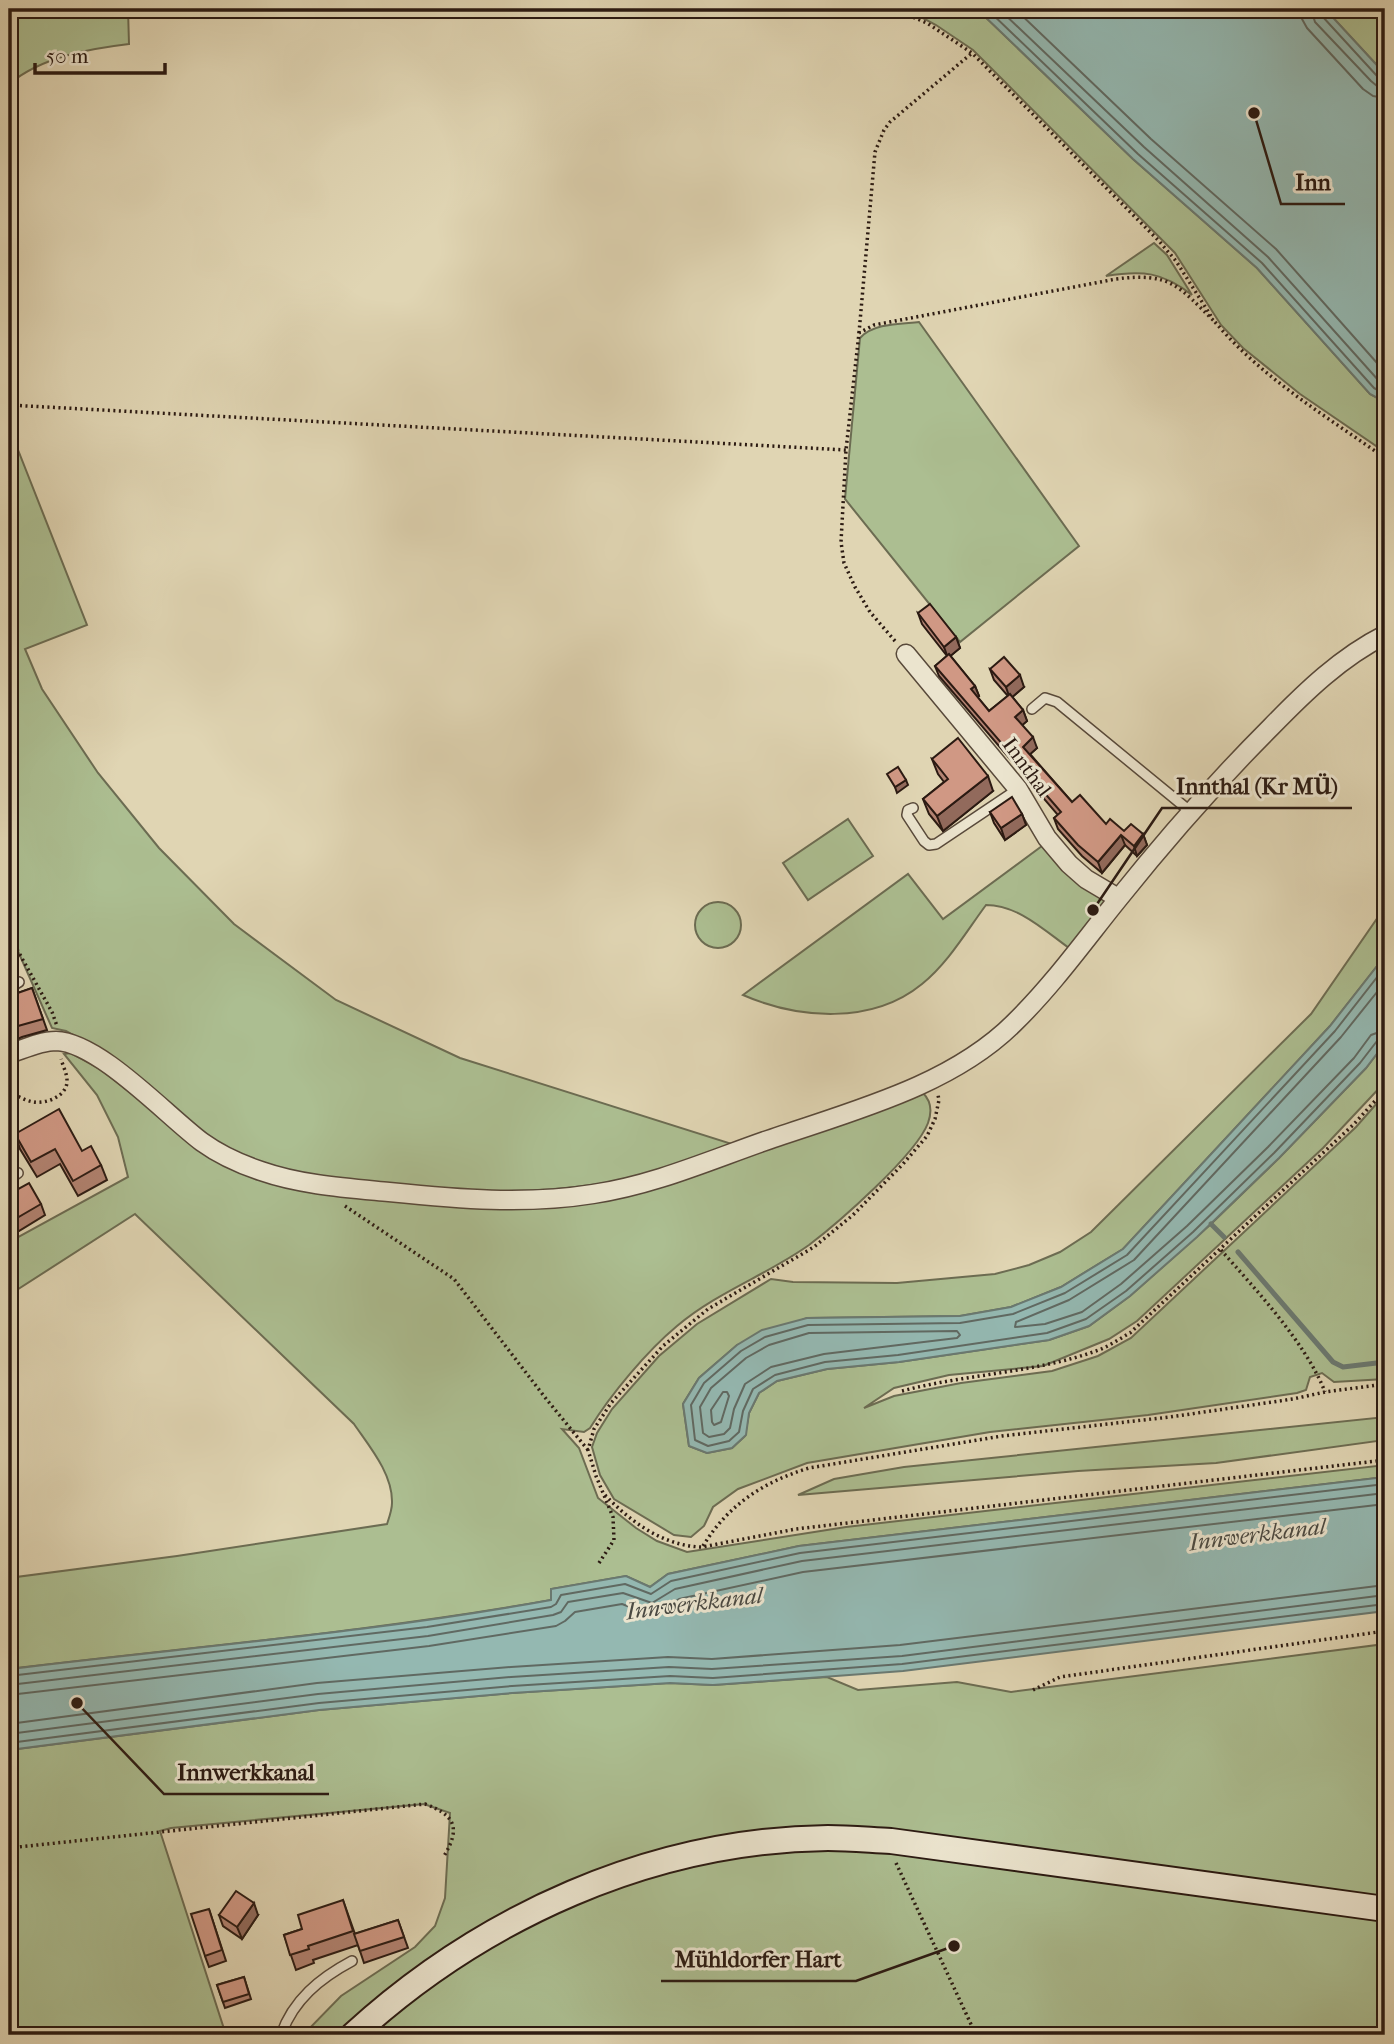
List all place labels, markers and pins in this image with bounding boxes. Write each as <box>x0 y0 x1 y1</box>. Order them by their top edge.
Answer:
callout: Inn <box>1281 160 1345 204</box>
callout: Innthal (Kr MÜ) <box>1162 764 1352 808</box>
callout: Innwerkkanal <box>164 1750 329 1794</box>
callout: Mühldorfer Hart <box>661 1937 856 1981</box>

